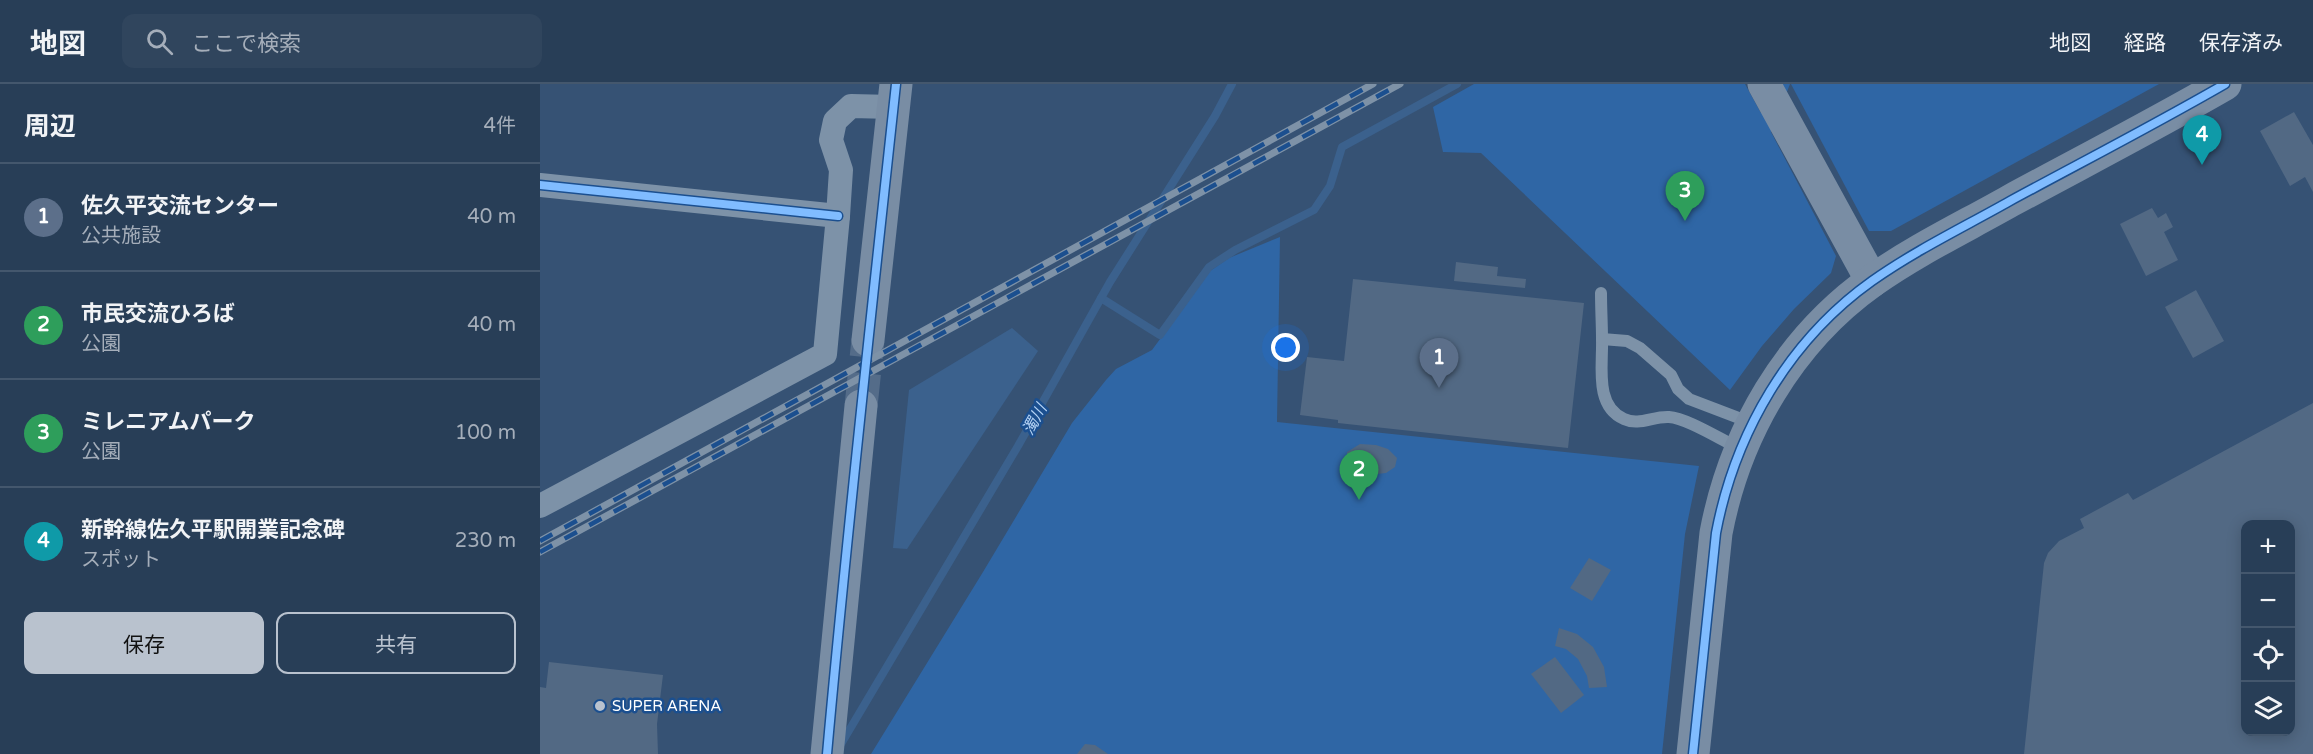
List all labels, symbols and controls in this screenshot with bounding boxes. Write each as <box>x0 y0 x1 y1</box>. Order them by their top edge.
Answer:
search box <box>122 14 542 68</box>
icon: search <box>143 25 176 58</box>
text: 地図 <box>30 27 86 61</box>
text: ここで検索 <box>191 31 301 57</box>
text: 地図 <box>2049 31 2091 56</box>
text: 経路 <box>2124 31 2166 56</box>
text: 保存済み <box>2199 31 2283 56</box>
text: 周辺 <box>24 111 76 142</box>
text: 4件 <box>483 114 516 138</box>
pin: 4 <box>2182 116 2222 165</box>
pin: 3 <box>1666 172 1704 221</box>
text: 佐久平交流センター <box>81 193 279 219</box>
text: 1 <box>37 205 50 229</box>
text: 40 m <box>467 205 516 229</box>
text: 公共施設 <box>81 224 161 248</box>
text: 市民交流ひろば <box>81 301 235 327</box>
text: 2 <box>37 313 50 337</box>
text: 40 m <box>467 313 516 337</box>
text: 公園 <box>81 332 121 356</box>
your location <box>1271 333 1300 362</box>
pin: 1 <box>1420 338 1458 388</box>
water label: 濁川 <box>1018 399 1052 438</box>
text: ミレニアムパーク <box>81 409 255 435</box>
text: 3 <box>37 421 50 445</box>
text: 100 m <box>455 421 516 445</box>
text: 公園 <box>81 440 121 464</box>
pin: 2 <box>1340 450 1378 500</box>
text: 新幹線佐久平駅開業記念碑 <box>81 517 345 543</box>
map controls <box>2241 520 2295 736</box>
button: + <box>2241 520 2295 574</box>
text: 4 <box>37 529 50 553</box>
text: 230 m <box>455 529 516 553</box>
text: スポット <box>81 548 161 572</box>
button: − <box>2241 574 2295 628</box>
button: 保存 <box>24 612 264 674</box>
button: 共有 <box>276 612 516 674</box>
button: locate <box>2241 628 2295 682</box>
button: layers <box>2241 682 2295 736</box>
place label: SUPER ARENA <box>612 697 722 715</box>
marker: SUPER ARENA <box>593 699 607 713</box>

